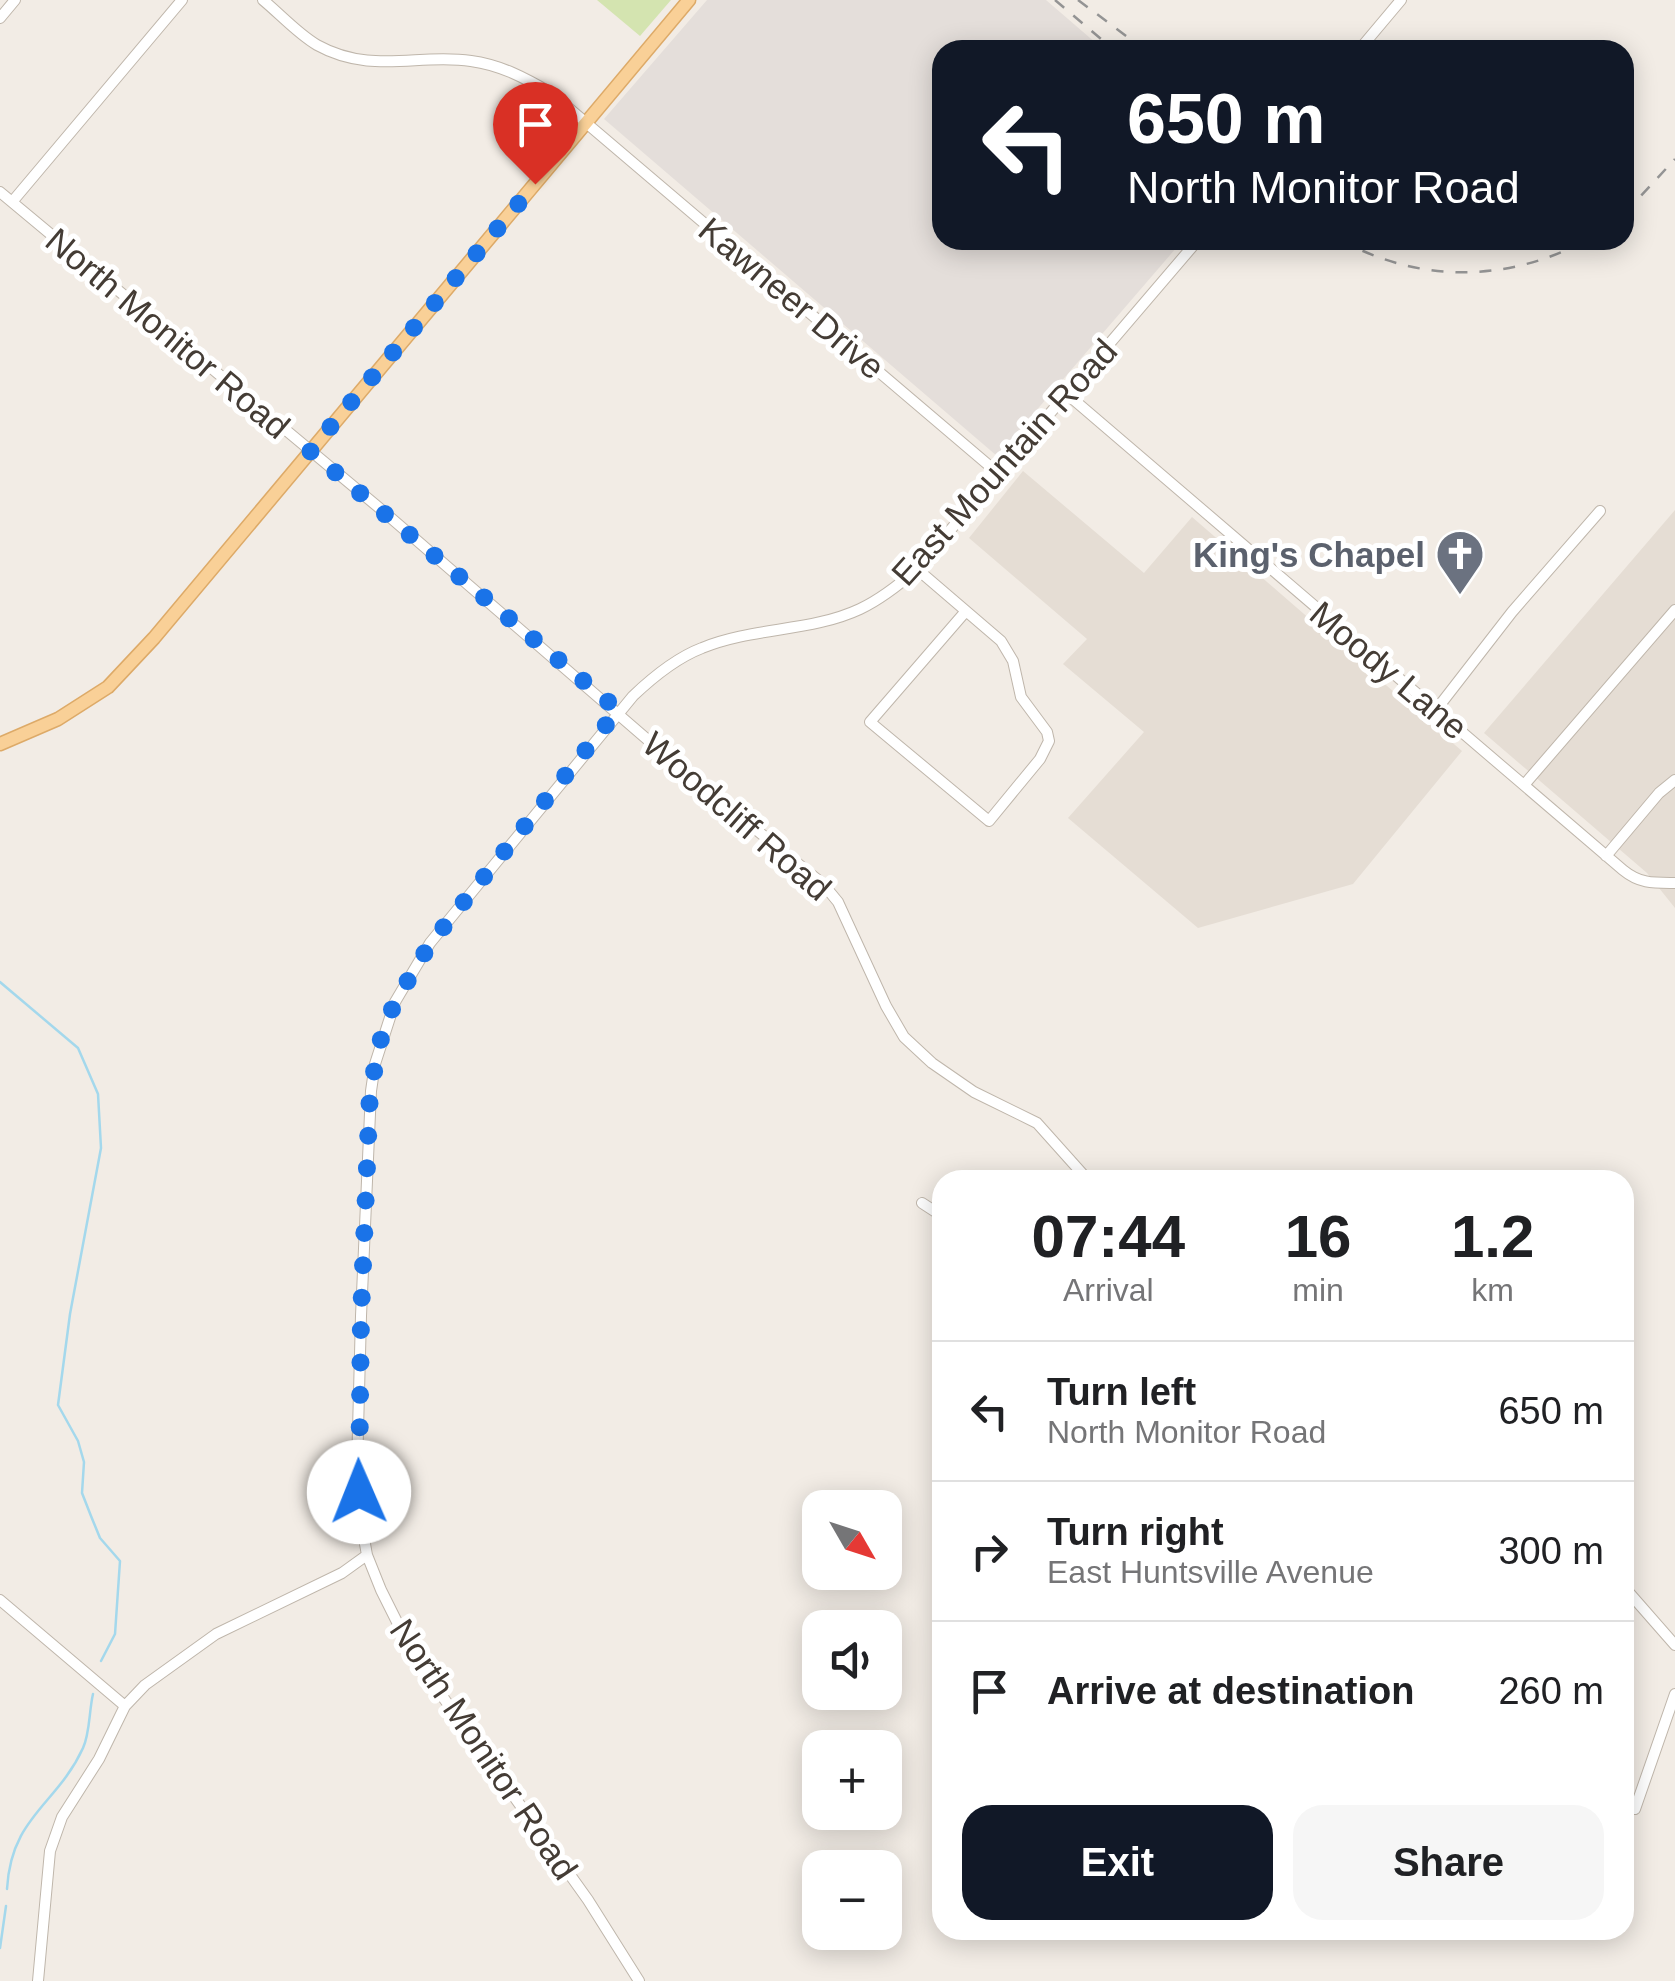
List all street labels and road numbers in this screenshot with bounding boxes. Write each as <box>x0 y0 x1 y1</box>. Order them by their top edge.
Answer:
street label: Kawneer Drive <box>692 209 892 387</box>
street label: North Monitor Road <box>38 220 298 446</box>
street label: East Mountain Road <box>883 331 1125 593</box>
street label: Moody Lane <box>1303 593 1475 747</box>
street label: Woodcliff Road <box>635 724 839 908</box>
street label: North Monitor Road <box>382 1611 586 1887</box>

